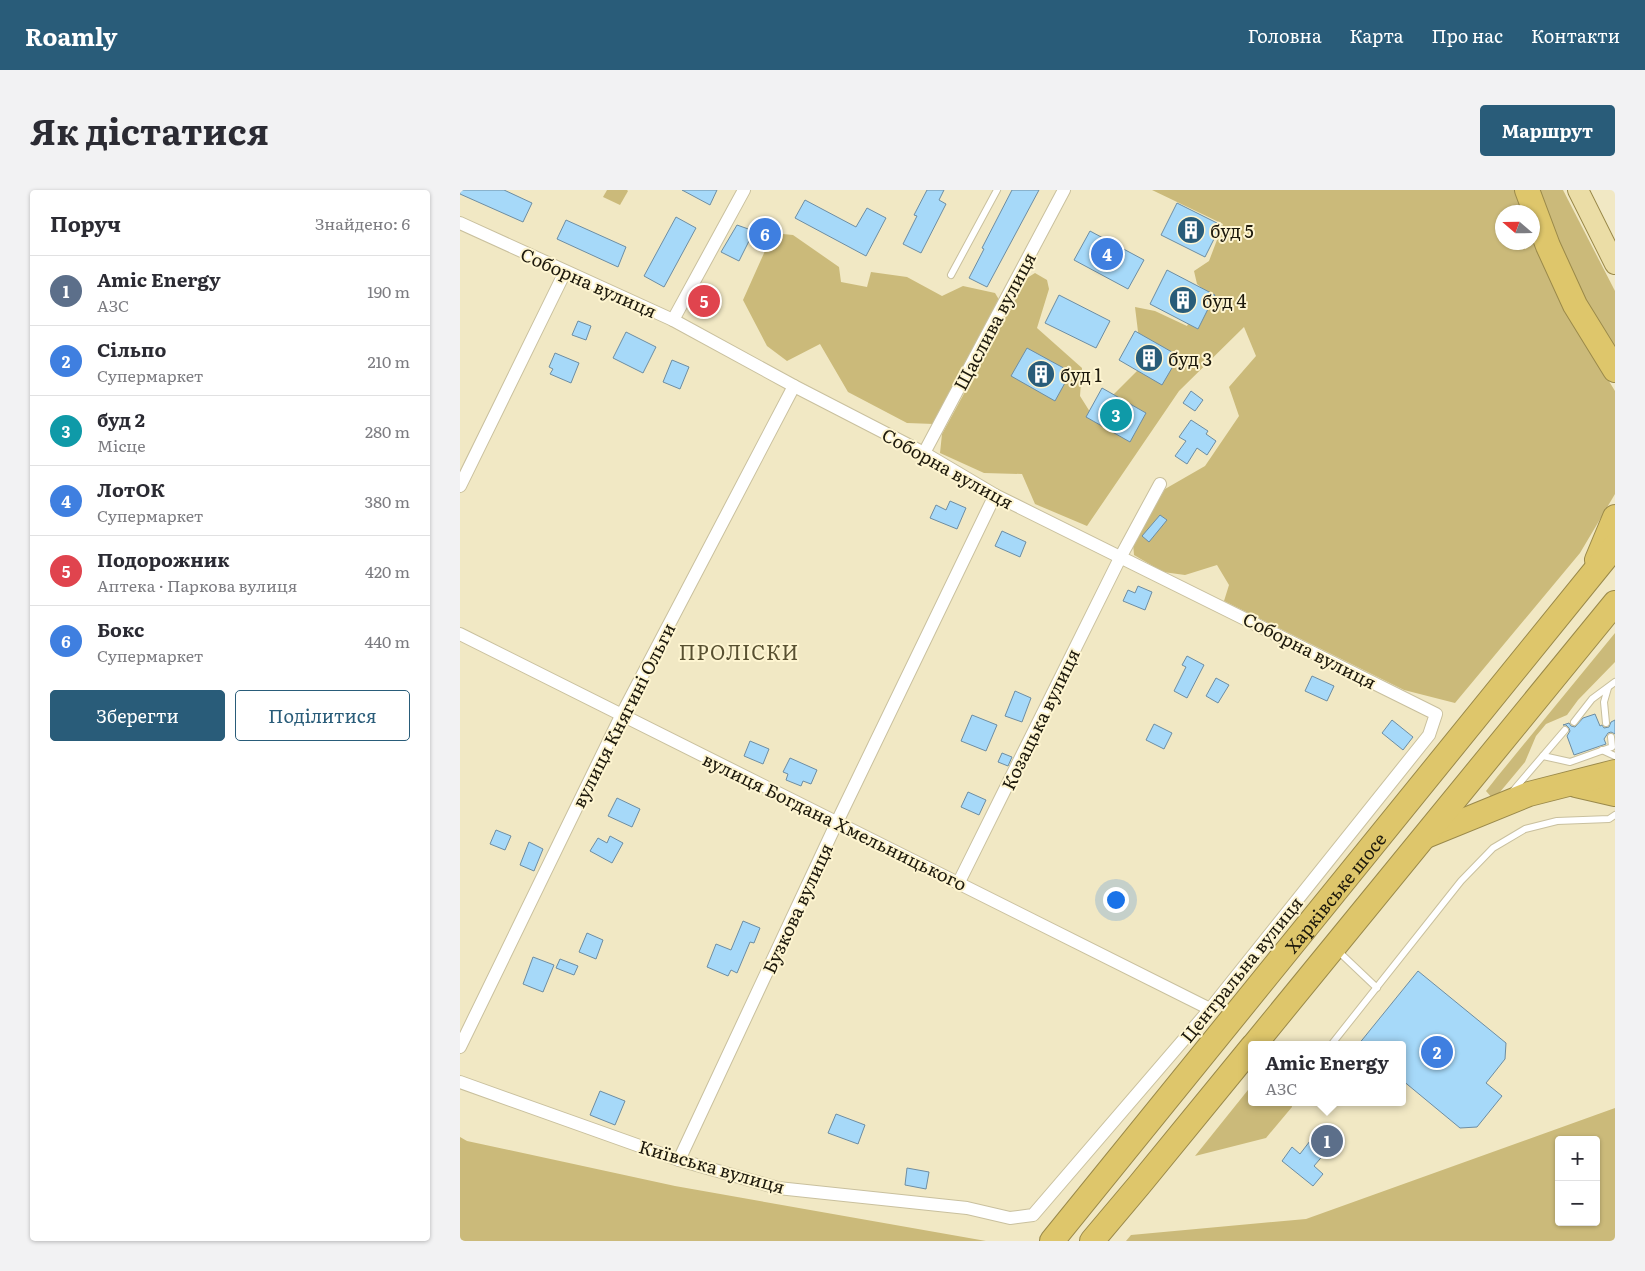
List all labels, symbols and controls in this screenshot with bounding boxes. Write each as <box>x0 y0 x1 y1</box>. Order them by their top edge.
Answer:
text: Roamly <box>25 18 118 53</box>
text: Головна <box>1248 22 1322 49</box>
text: Карта <box>1350 22 1404 49</box>
text: Про нас <box>1432 22 1503 49</box>
text: Контакти <box>1531 22 1620 49</box>
text: Як дістатися <box>30 104 269 156</box>
button: Маршрут <box>1480 105 1615 156</box>
north arrow <box>1495 205 1540 250</box>
text: Поруч <box>50 207 121 238</box>
text: Знайдено: 6 <box>315 211 410 235</box>
pin: 6 <box>749 215 781 253</box>
building icon: буд 5 <box>1176 215 1206 245</box>
place label: буд 5 <box>1210 217 1254 244</box>
pin: 4 <box>1091 235 1123 273</box>
street label: Соборна вулиця <box>517 240 661 324</box>
street label: Щаслива вулиця <box>946 247 1042 395</box>
text: Amic Energy <box>97 265 221 293</box>
text: 1 <box>63 279 69 303</box>
text: 190 m <box>367 279 410 303</box>
pin: 5 <box>688 282 720 320</box>
building icon: буд 4 <box>1168 285 1198 315</box>
place label: буд 4 <box>1202 287 1247 314</box>
text: АЗС <box>97 293 129 317</box>
text: Сільпо <box>97 335 166 363</box>
building icon: буд 3 <box>1134 343 1164 373</box>
place label: буд 3 <box>1168 345 1212 372</box>
text: 2 <box>62 349 70 373</box>
text: 210 m <box>367 349 410 373</box>
building icon: буд 1 <box>1026 359 1056 389</box>
place label: буд 1 <box>1060 361 1102 388</box>
text: Супермаркет <box>97 363 203 387</box>
pin: 3 <box>1100 396 1132 434</box>
text: буд 2 <box>97 405 145 433</box>
text: 3 <box>62 419 70 443</box>
text: 280 m <box>365 419 410 443</box>
street label: Соборна вулиця <box>877 421 1019 515</box>
text: Місце <box>97 433 145 457</box>
text: ЛотОК <box>97 475 165 503</box>
text: 4 <box>61 489 71 513</box>
text: 380 m <box>365 489 410 513</box>
text: Супермаркет <box>97 503 203 527</box>
text: Подорожник <box>97 545 229 573</box>
text: 5 <box>62 559 70 583</box>
text: 420 m <box>365 559 410 583</box>
text: Аптека · Паркова вулиця <box>97 573 297 597</box>
street label: Соборна вулиця <box>1239 605 1381 695</box>
text: Бокс <box>97 615 144 643</box>
street label: вулиця Княгині Ольги <box>565 618 681 812</box>
text: 6 <box>61 629 71 653</box>
text: 440 m <box>364 629 410 653</box>
district label: ПРОЛІСКИ <box>679 636 799 666</box>
text: Супермаркет <box>97 643 203 667</box>
street label: Козацька вулиця <box>994 644 1086 794</box>
button: Зберегти <box>50 690 225 741</box>
button: Поділитися <box>235 690 410 741</box>
street label: вулиця Богдана Хмельницького <box>698 745 972 897</box>
street label: Харківське шосе <box>1277 826 1392 958</box>
street label: Бузкова вулиця <box>755 838 839 978</box>
your location <box>1103 887 1129 913</box>
street label: Центральна вулиця <box>1173 890 1309 1048</box>
pin: 2 <box>1421 1033 1453 1071</box>
popup <box>1248 1041 1406 1106</box>
text: Amic Energy <box>1265 1048 1389 1076</box>
text: АЗС <box>1265 1076 1297 1100</box>
pin: 1 <box>1311 1122 1343 1160</box>
street label: Київська вулиця <box>636 1132 788 1200</box>
map controls <box>1555 1136 1600 1226</box>
button: + <box>1555 1136 1600 1181</box>
button: − <box>1555 1181 1600 1226</box>

